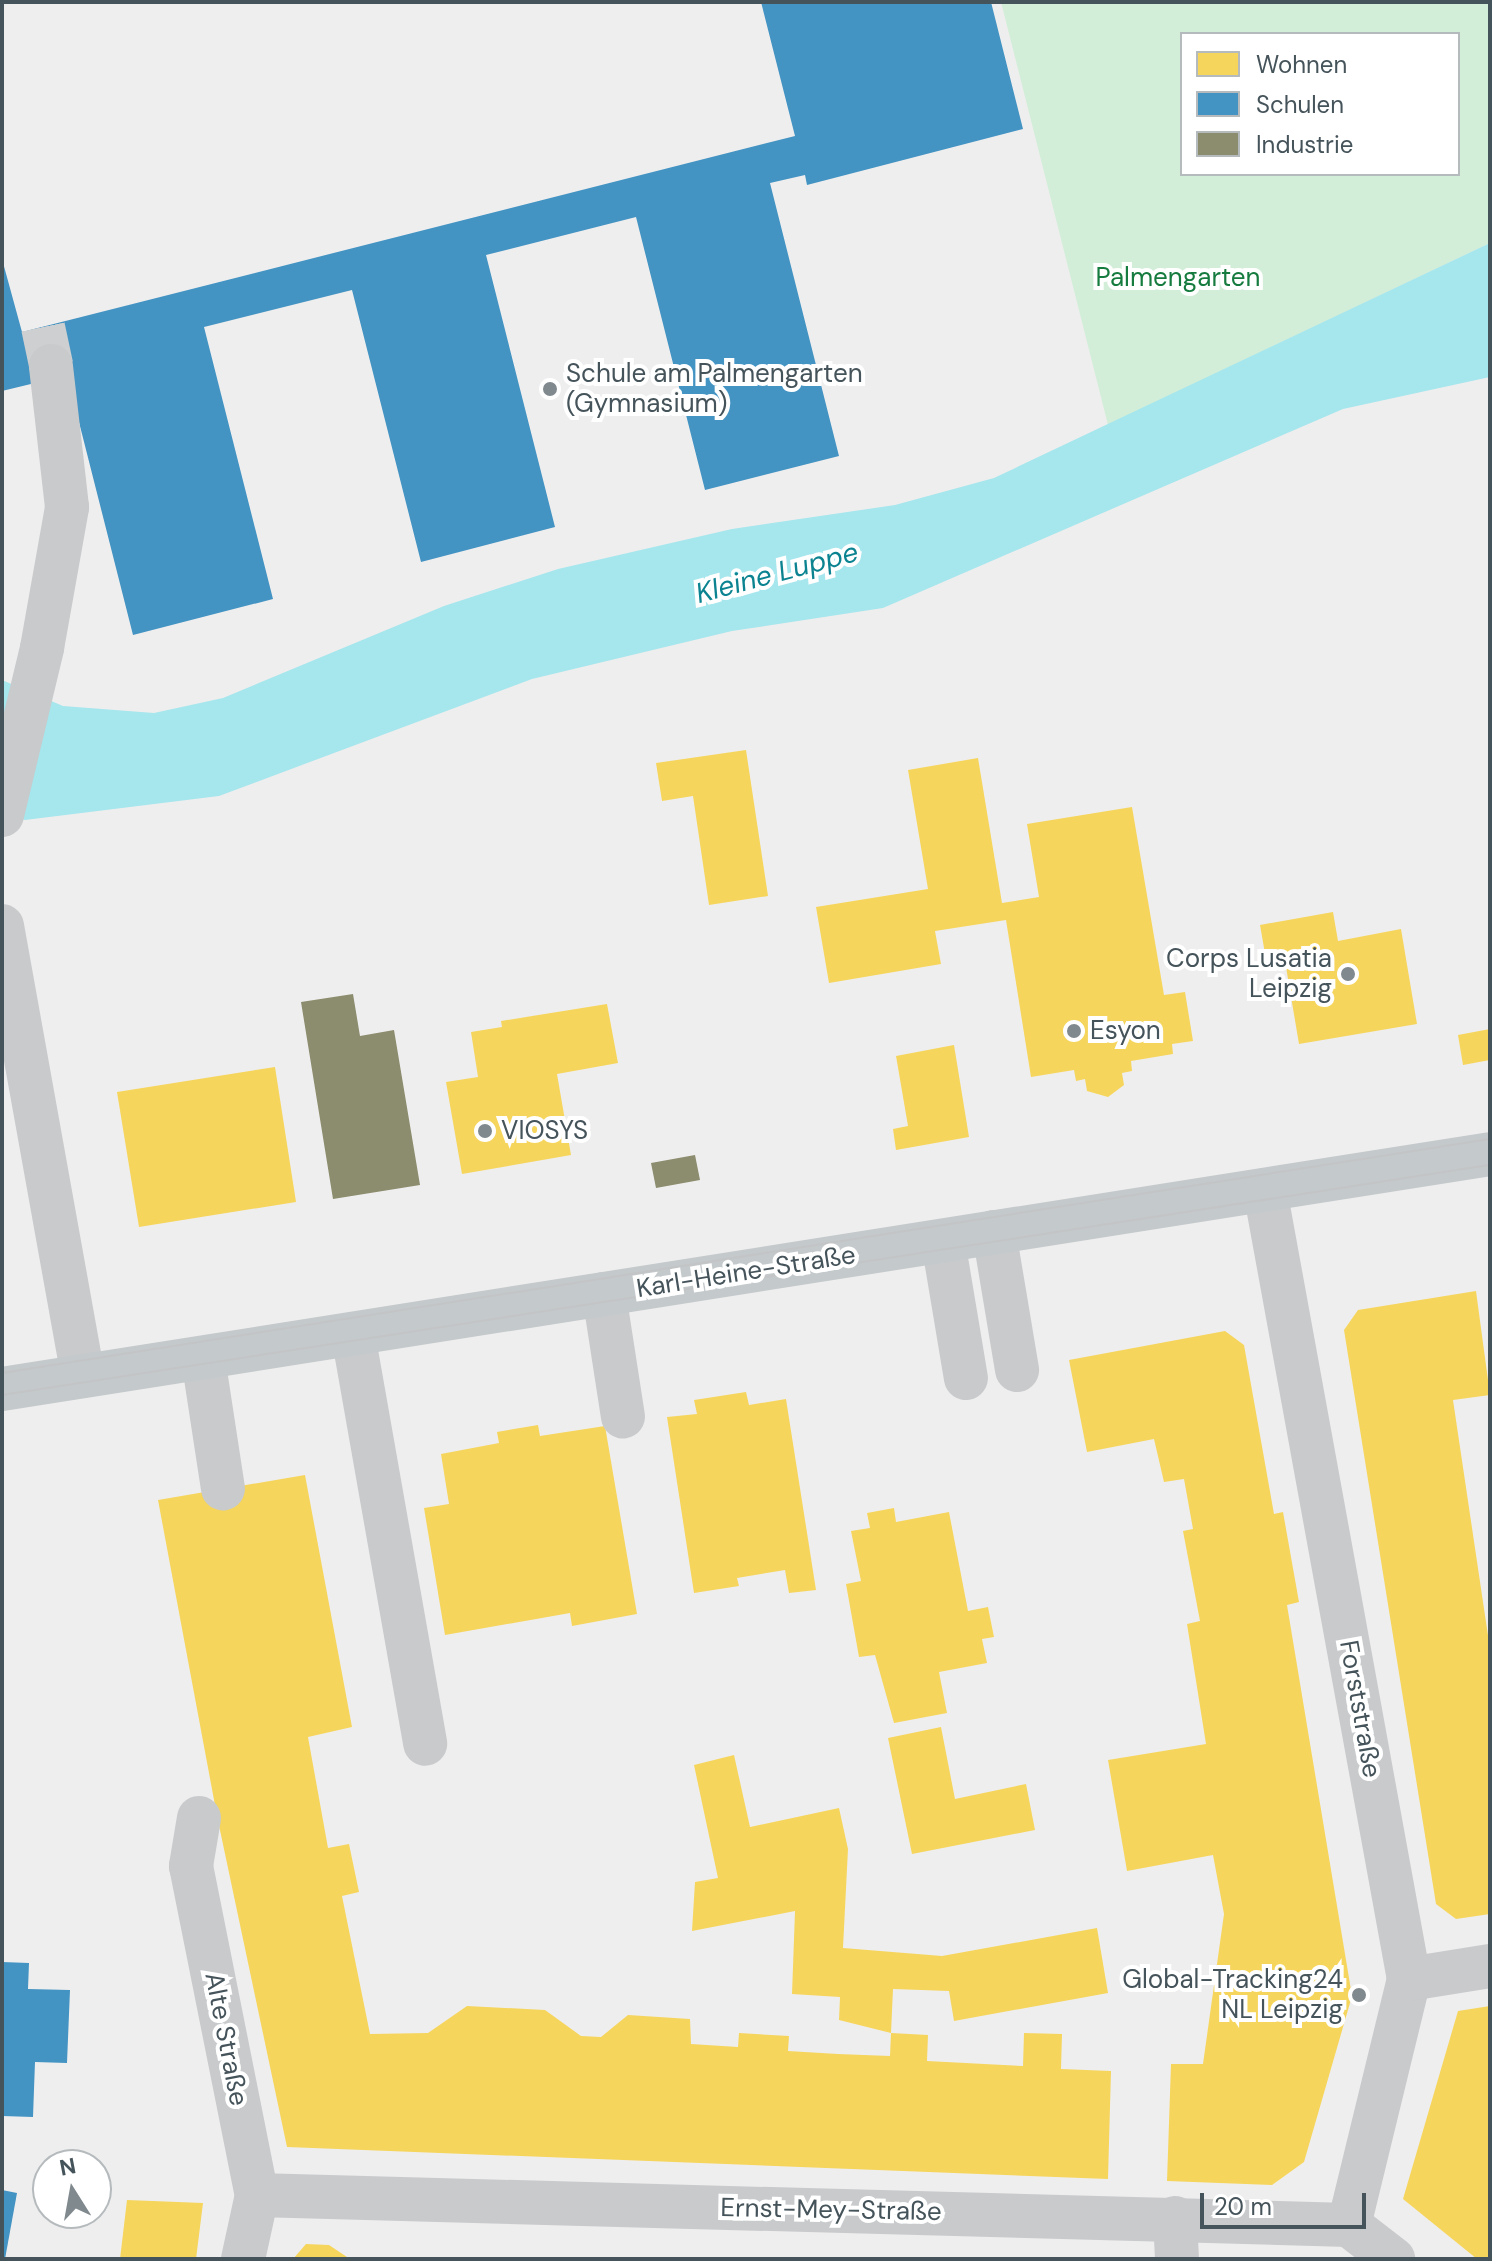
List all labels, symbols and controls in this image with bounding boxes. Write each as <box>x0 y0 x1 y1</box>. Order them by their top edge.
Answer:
legend <box>1180 32 1460 176</box>
text: Wohnen <box>1256 49 1347 80</box>
text: Schulen <box>1256 89 1344 120</box>
text: Industrie <box>1256 129 1353 160</box>
park label: Palmengarten <box>1095 262 1261 294</box>
place label: Schule am Palmengarten (Gymnasium) <box>566 358 863 420</box>
marker: Schule am Palmengarten (Gymnasium) <box>541 380 559 398</box>
water label: Kleine Luppe <box>692 535 862 611</box>
place label: Corps Lusatia Leipzig <box>1166 943 1332 1004</box>
marker: Corps Lusatia Leipzig <box>1339 965 1357 983</box>
place label: Esyon <box>1090 1015 1161 1047</box>
marker: Esyon <box>1065 1022 1083 1040</box>
place label: VIOSYS <box>501 1115 588 1147</box>
marker: VIOSYS <box>476 1122 494 1140</box>
street label: Karl-Heine-Straße <box>634 1239 858 1305</box>
street label: Forststraße <box>1333 1638 1387 1780</box>
place label: Global-Tracking24 NL Leipzig <box>1122 1964 1343 2026</box>
street label: Alte Straße <box>198 1970 254 2108</box>
marker: Global-Tracking24 NL Leipzig <box>1350 1986 1368 2004</box>
north arrow <box>32 2149 112 2229</box>
text: N <box>57 2151 78 2183</box>
scale bar <box>1204 2177 1370 2227</box>
text: 20 m <box>1214 2191 1272 2222</box>
street label: Ernst-Mey-Straße <box>720 2192 942 2228</box>

